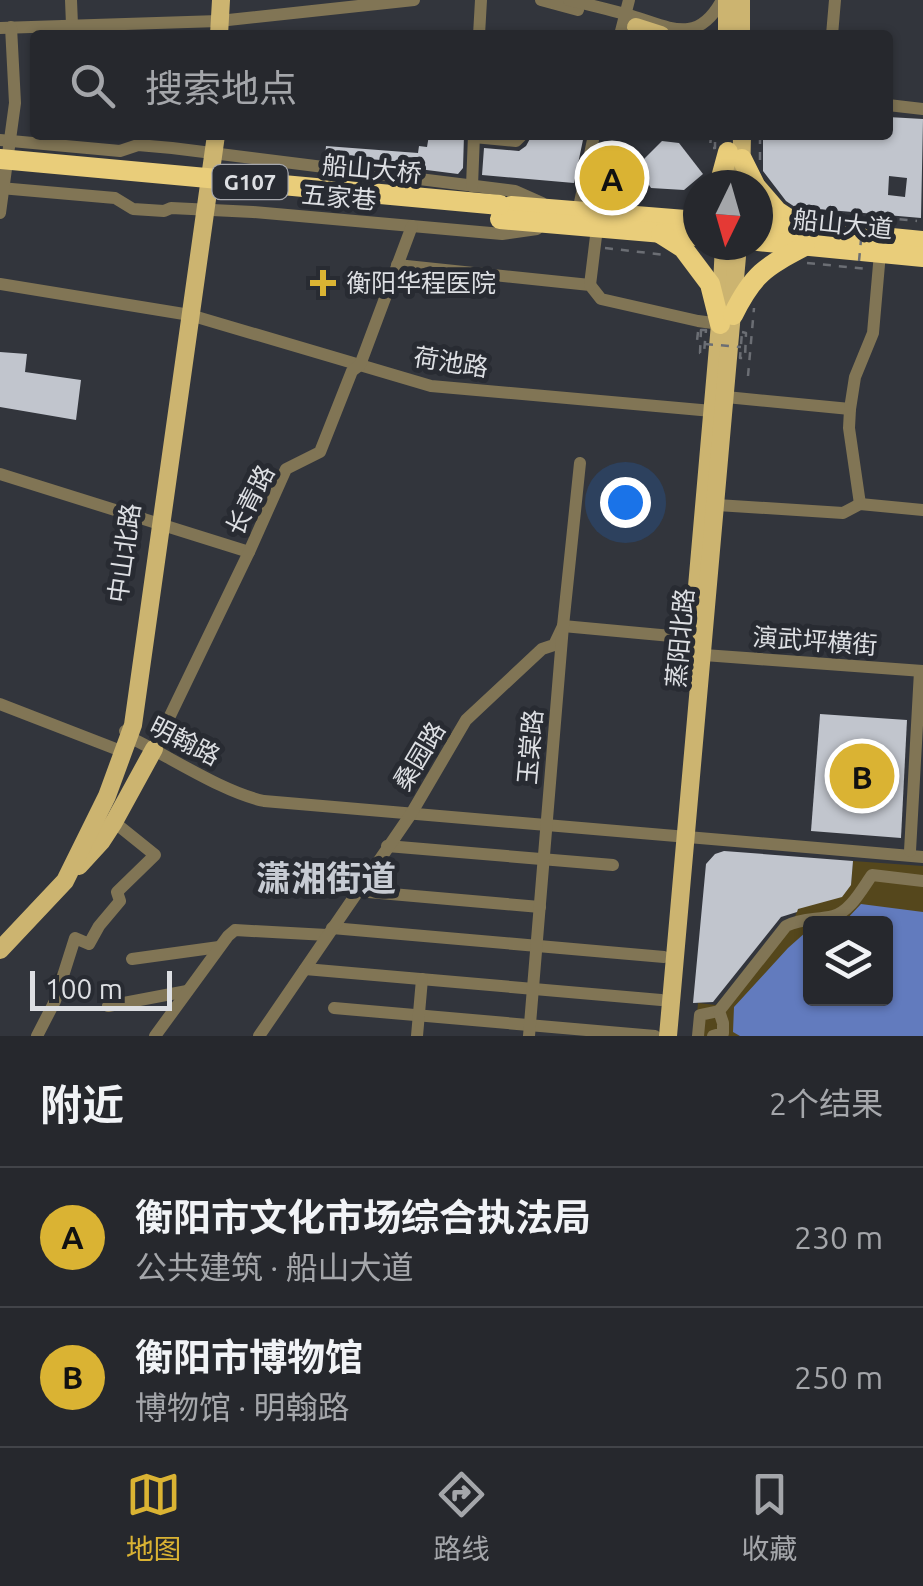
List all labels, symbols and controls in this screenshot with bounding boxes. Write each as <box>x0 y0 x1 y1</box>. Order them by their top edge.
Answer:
search box <box>30 30 893 140</box>
icon: search <box>65 58 120 113</box>
text: 搜索地点 <box>145 67 297 109</box>
pin: A <box>580 140 644 216</box>
street label: 船山大桥 <box>321 151 423 187</box>
road number: G107 <box>212 165 288 199</box>
north arrow <box>683 170 773 260</box>
street label: 五家巷 <box>300 180 378 214</box>
street label: 船山大道 <box>792 205 894 243</box>
place label: 衡阳华程医院 <box>346 269 496 297</box>
marker: 衡阳华程医院 <box>310 270 336 296</box>
street label: 荷池路 <box>412 342 490 382</box>
street label: 长青路 <box>220 460 280 540</box>
your location <box>600 477 651 528</box>
street label: 中山北路 <box>103 502 145 604</box>
street label: 蒸阳北路 <box>662 587 698 689</box>
street label: 演武坪横街 <box>752 623 878 659</box>
street label: 玉棠路 <box>513 708 547 786</box>
street label: 明翰路 <box>145 711 225 771</box>
street label: 桑园路 <box>388 717 450 795</box>
pin: B <box>830 738 894 814</box>
district label: 潇湘街道 <box>256 858 396 898</box>
map controls <box>803 916 893 1006</box>
button: layers <box>803 916 893 1006</box>
scale bar <box>30 966 172 1010</box>
text: 100 m <box>45 973 123 1004</box>
text: 附近 <box>40 1081 124 1128</box>
text: 2个结果 <box>769 1085 883 1121</box>
text: 衡阳市文化市场综合执法局 <box>135 1196 591 1238</box>
text: A <box>61 1219 84 1255</box>
text: 230 m <box>794 1219 883 1255</box>
text: 公共建筑 · 船山大道 <box>135 1249 414 1285</box>
text: 衡阳市博物馆 <box>135 1336 363 1378</box>
text: B <box>62 1359 83 1395</box>
text: 250 m <box>794 1359 883 1395</box>
text: 博物馆 · 明翰路 <box>135 1389 350 1425</box>
tab: 地图 <box>126 1467 182 1567</box>
tab: 路线 <box>433 1467 489 1567</box>
tab: 收藏 <box>741 1467 797 1567</box>

